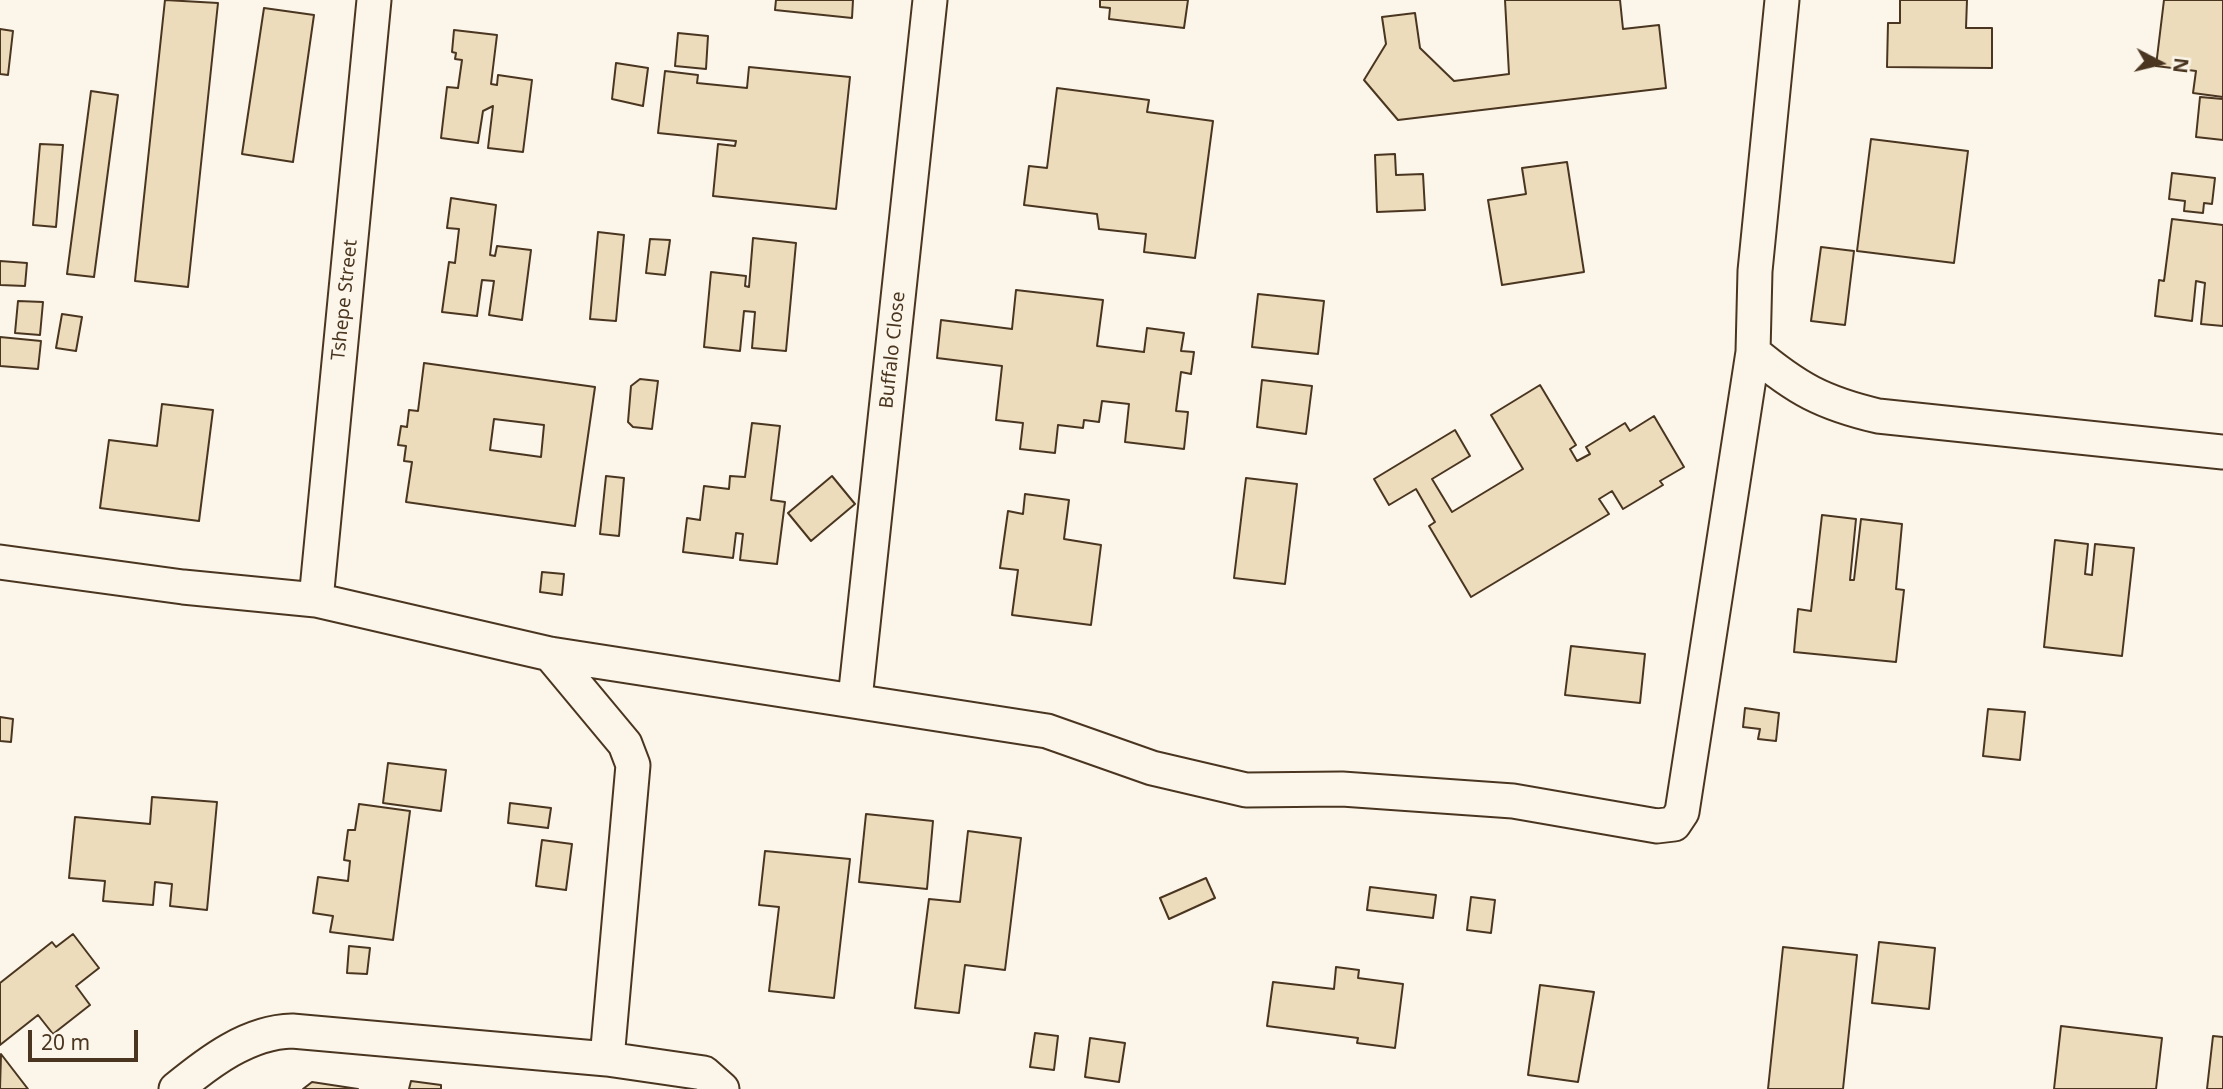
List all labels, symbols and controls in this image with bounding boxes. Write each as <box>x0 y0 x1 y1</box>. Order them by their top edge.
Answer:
north arrow <box>2125 28 2195 98</box>
text: N <box>2167 56 2195 75</box>
street label: Tshepe Street <box>327 238 363 362</box>
street label: Buffalo Close <box>876 290 910 410</box>
scale bar <box>32 1016 142 1060</box>
text: 20 m <box>41 1028 90 1056</box>

